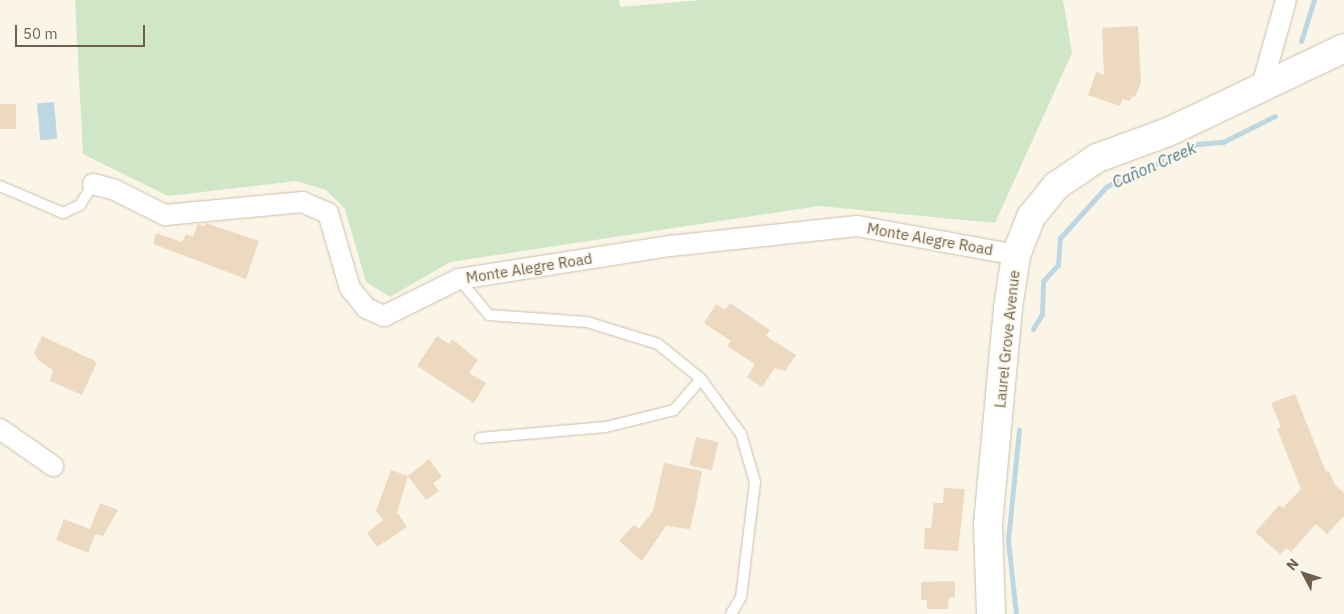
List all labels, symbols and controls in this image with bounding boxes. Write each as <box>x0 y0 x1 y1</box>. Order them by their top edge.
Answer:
scale bar <box>18 15 148 47</box>
text: 50 m <box>23 24 58 43</box>
water label: Cañon Creek <box>1109 138 1199 192</box>
street label: Monte Alegre Road <box>866 219 994 259</box>
street label: Monte Alegre Road <box>465 249 593 287</box>
street label: Laurel Grove Avenue <box>991 269 1023 409</box>
north arrow <box>1279 549 1329 599</box>
text: N <box>1282 555 1303 574</box>

